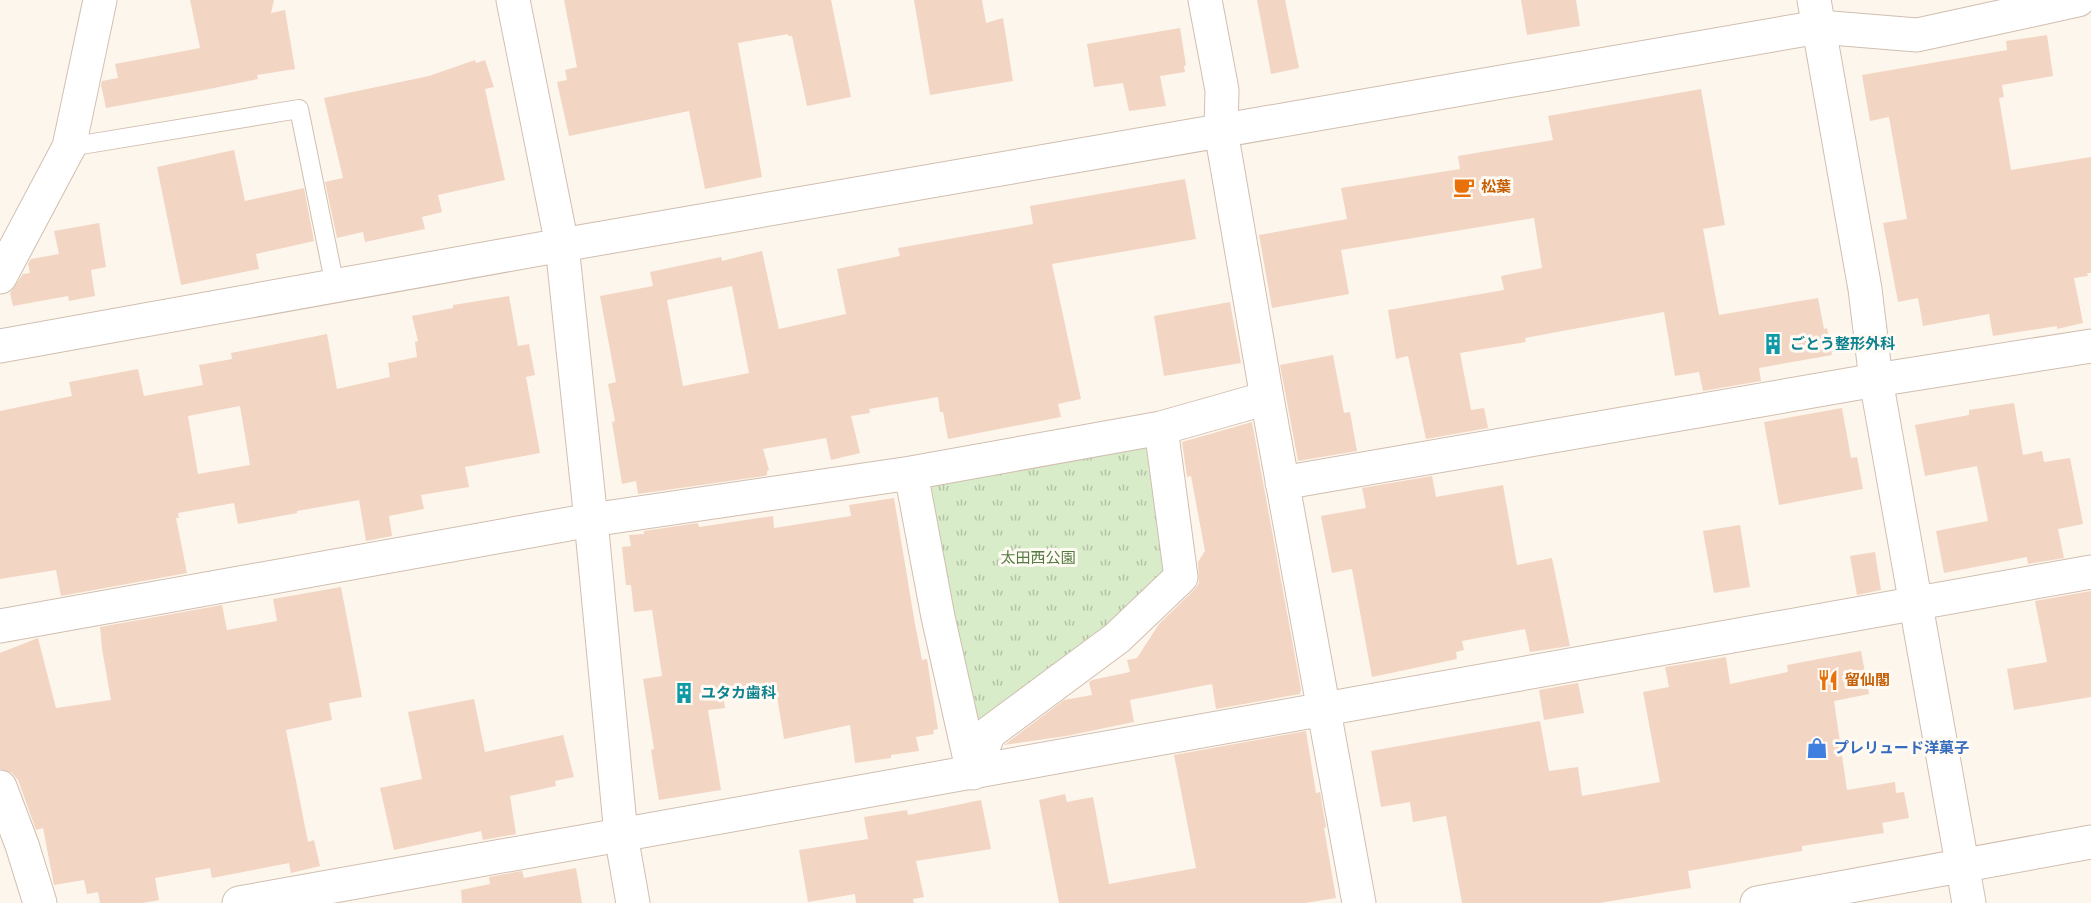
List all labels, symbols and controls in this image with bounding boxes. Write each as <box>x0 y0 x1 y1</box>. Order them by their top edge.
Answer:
cafe icon: 松葉 <box>1452 175 1476 199</box>
place label: 松葉 <box>1481 178 1511 195</box>
building icon: ごとう整形外科 <box>1761 332 1785 356</box>
place label: ごとう整形外科 <box>1790 335 1895 352</box>
park label: 太田西公園 <box>1000 549 1076 566</box>
restaurant icon: 留仙閣 <box>1816 668 1840 692</box>
place label: 留仙閣 <box>1845 671 1890 688</box>
building icon: ユタカ歯科 <box>672 681 696 705</box>
place label: ユタカ歯科 <box>701 684 776 701</box>
shop icon: プレリュード洋菓子 <box>1805 736 1829 760</box>
place label: プレリュード洋菓子 <box>1834 739 1969 756</box>

